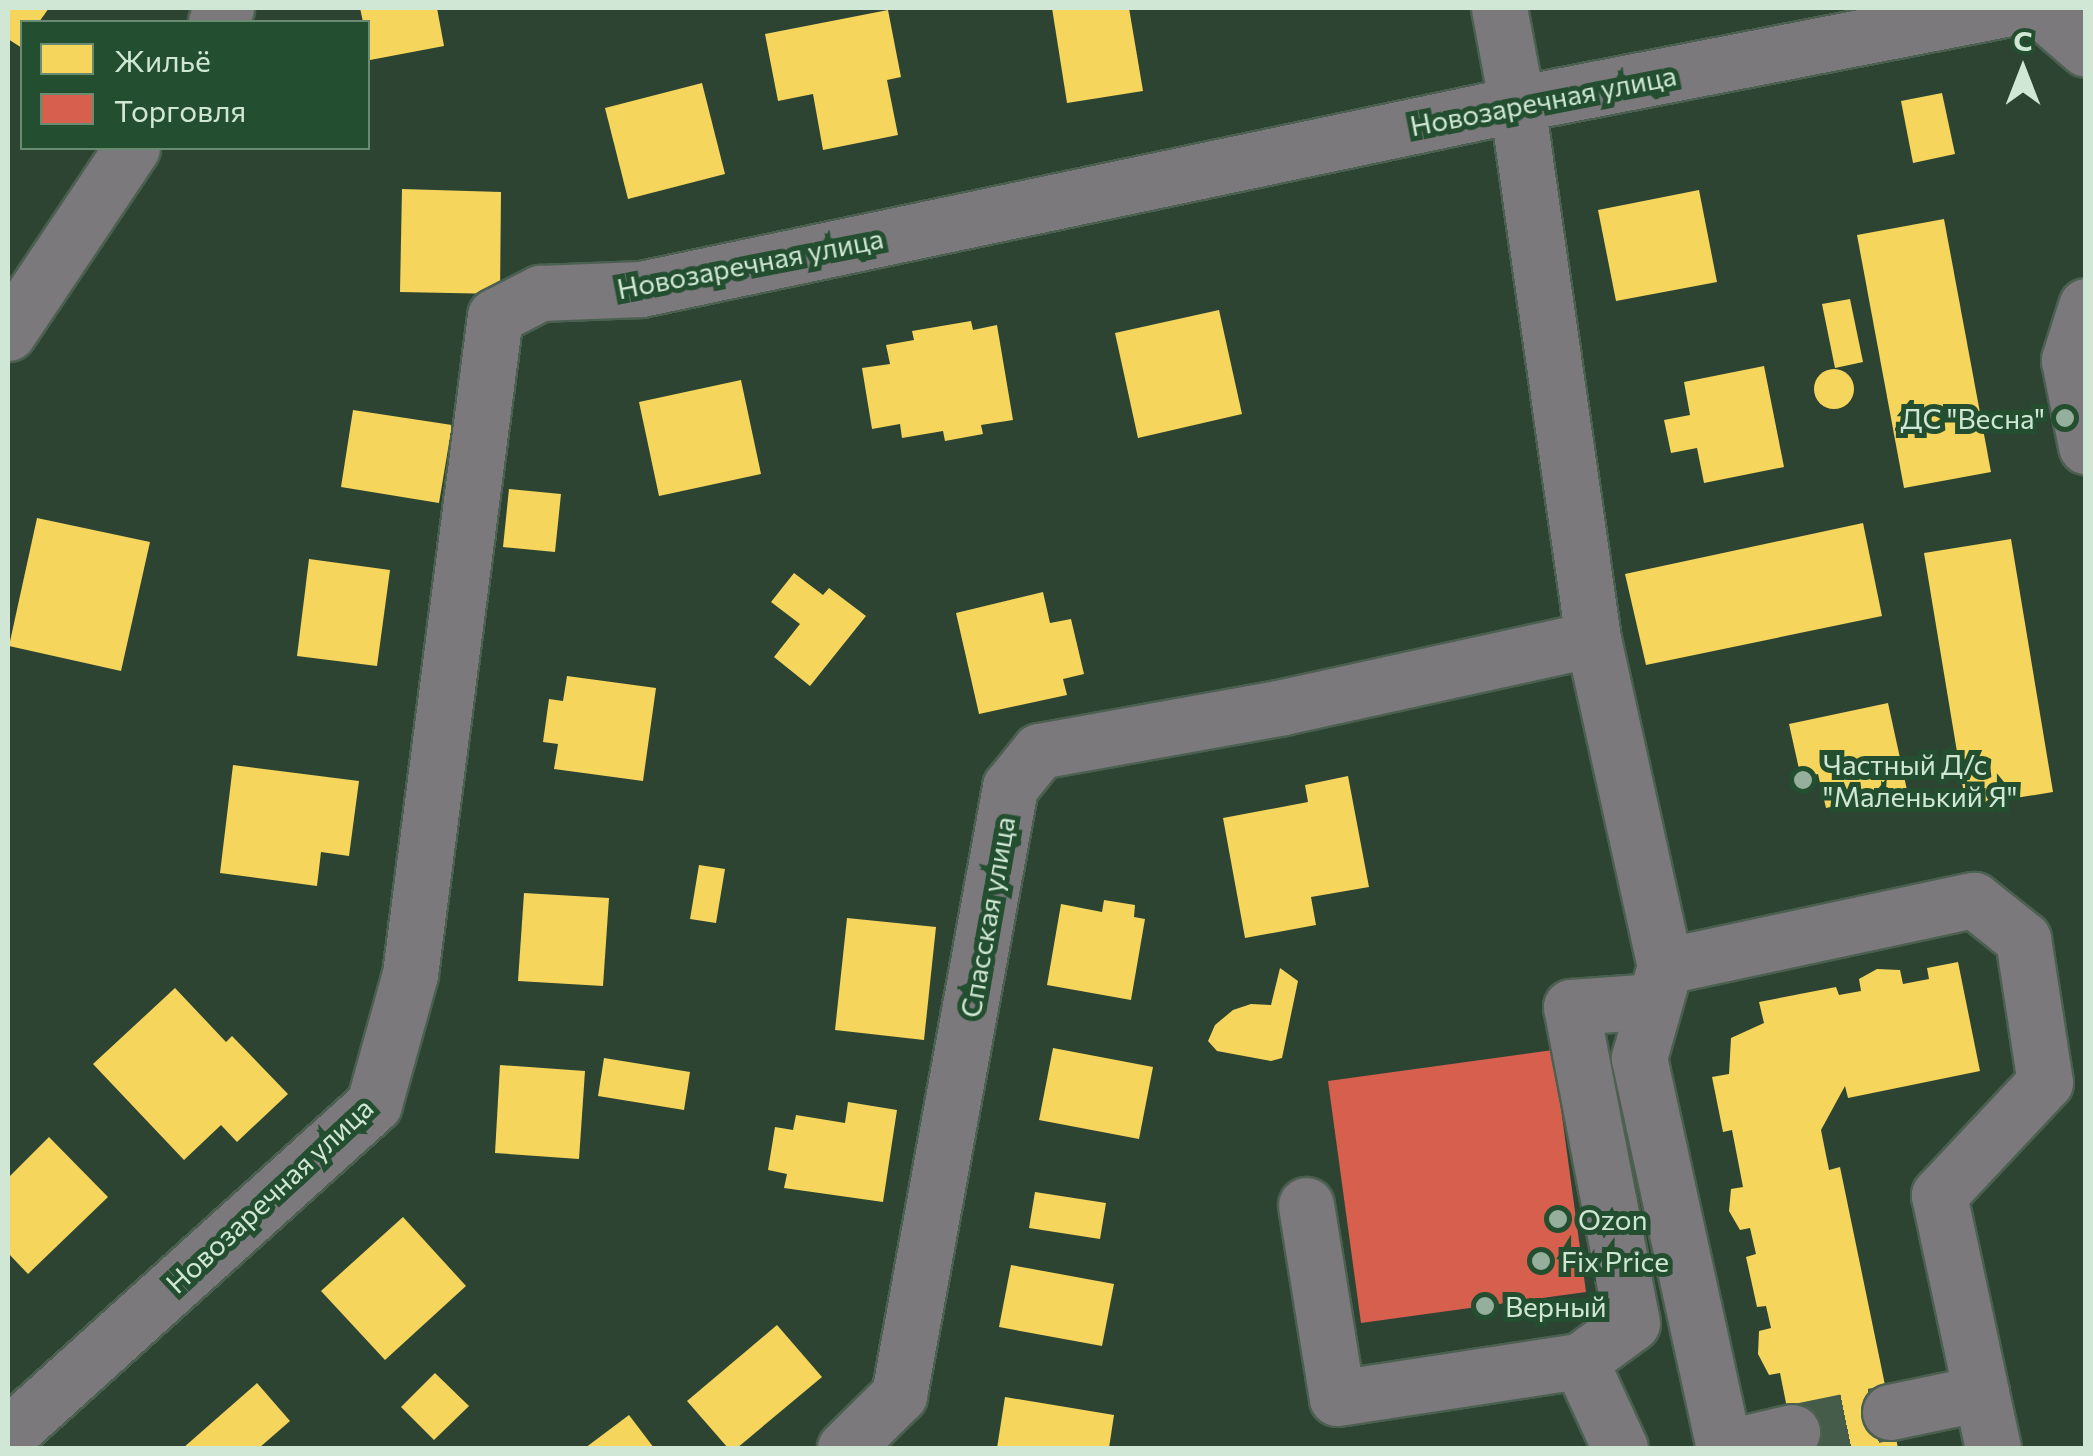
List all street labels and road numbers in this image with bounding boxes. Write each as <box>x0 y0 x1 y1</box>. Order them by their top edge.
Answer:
street label: Новозаречная улица <box>1407 58 1679 142</box>
street label: Новозаречная улица <box>614 221 886 305</box>
street label: Спасская улица <box>953 814 1021 1020</box>
street label: Новозаречная улица <box>159 1090 379 1300</box>

